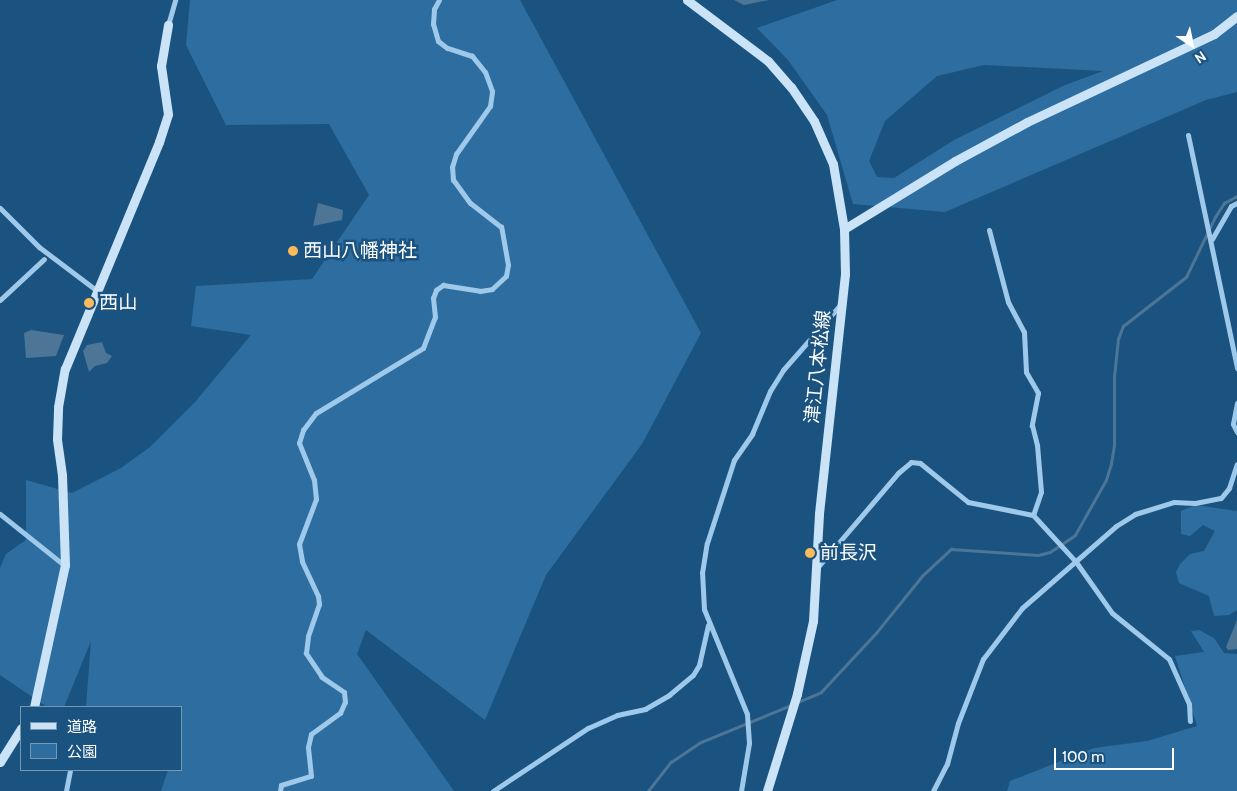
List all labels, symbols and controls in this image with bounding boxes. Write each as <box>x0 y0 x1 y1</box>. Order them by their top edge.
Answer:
north arrow <box>1167 20 1217 70</box>
text: N <box>1191 47 1210 68</box>
place label: 西山八幡神社 <box>303 240 417 262</box>
marker: 西山八幡神社 <box>287 245 299 257</box>
place label: 西山 <box>99 292 137 314</box>
marker: 西山 <box>83 297 95 309</box>
street label: 津江八本松線 <box>801 309 835 425</box>
place label: 前長沢 <box>820 542 877 564</box>
marker: 前長沢 <box>804 547 816 559</box>
legend <box>20 706 182 771</box>
text: 道路 <box>67 718 97 736</box>
scale bar <box>1057 738 1177 770</box>
text: 公園 <box>67 743 97 761</box>
text: 100 m <box>1062 748 1104 766</box>

